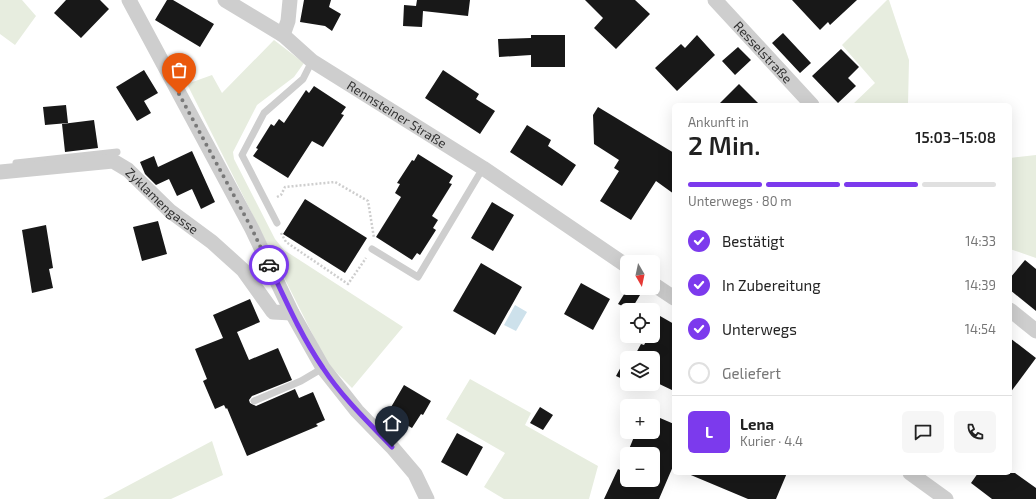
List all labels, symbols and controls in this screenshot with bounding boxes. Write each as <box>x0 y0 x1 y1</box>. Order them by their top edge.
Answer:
street label: Resselstraße <box>731 18 796 87</box>
pin <box>162 53 196 94</box>
icon: bag <box>168 59 190 81</box>
street label: Rennsteiner Straße <box>344 77 450 151</box>
text: Ankunft in <box>688 114 749 130</box>
text: 15:03–15:08 <box>915 128 996 146</box>
text: 2 Min. <box>688 129 760 160</box>
street label: Zyklamengasse <box>122 164 202 237</box>
text: Unterwegs · 80 m <box>688 193 792 209</box>
icon: check <box>688 230 710 252</box>
text: Bestätigt <box>722 232 784 250</box>
text: 14:33 <box>965 233 996 249</box>
courier <box>249 245 289 285</box>
icon: car <box>258 254 280 276</box>
north arrow <box>620 255 660 295</box>
map controls <box>620 255 660 487</box>
icon: check <box>688 274 710 296</box>
text: In Zubereitung <box>722 276 821 294</box>
text: 14:39 <box>965 277 996 293</box>
button: locate <box>620 303 660 343</box>
icon: check <box>688 318 710 340</box>
text: Unterwegs <box>722 320 797 338</box>
text: 14:54 <box>965 321 996 337</box>
button: layers <box>620 351 660 391</box>
text: Geliefert <box>722 364 781 382</box>
button: + <box>620 399 660 439</box>
pin <box>375 406 409 447</box>
button: chat <box>902 411 944 453</box>
button: phone <box>954 411 996 453</box>
icon: home <box>381 412 403 434</box>
text: Lena <box>740 415 774 433</box>
text: L <box>705 423 713 441</box>
text: Kurier · 4.4 <box>740 433 803 449</box>
button: − <box>620 447 660 487</box>

